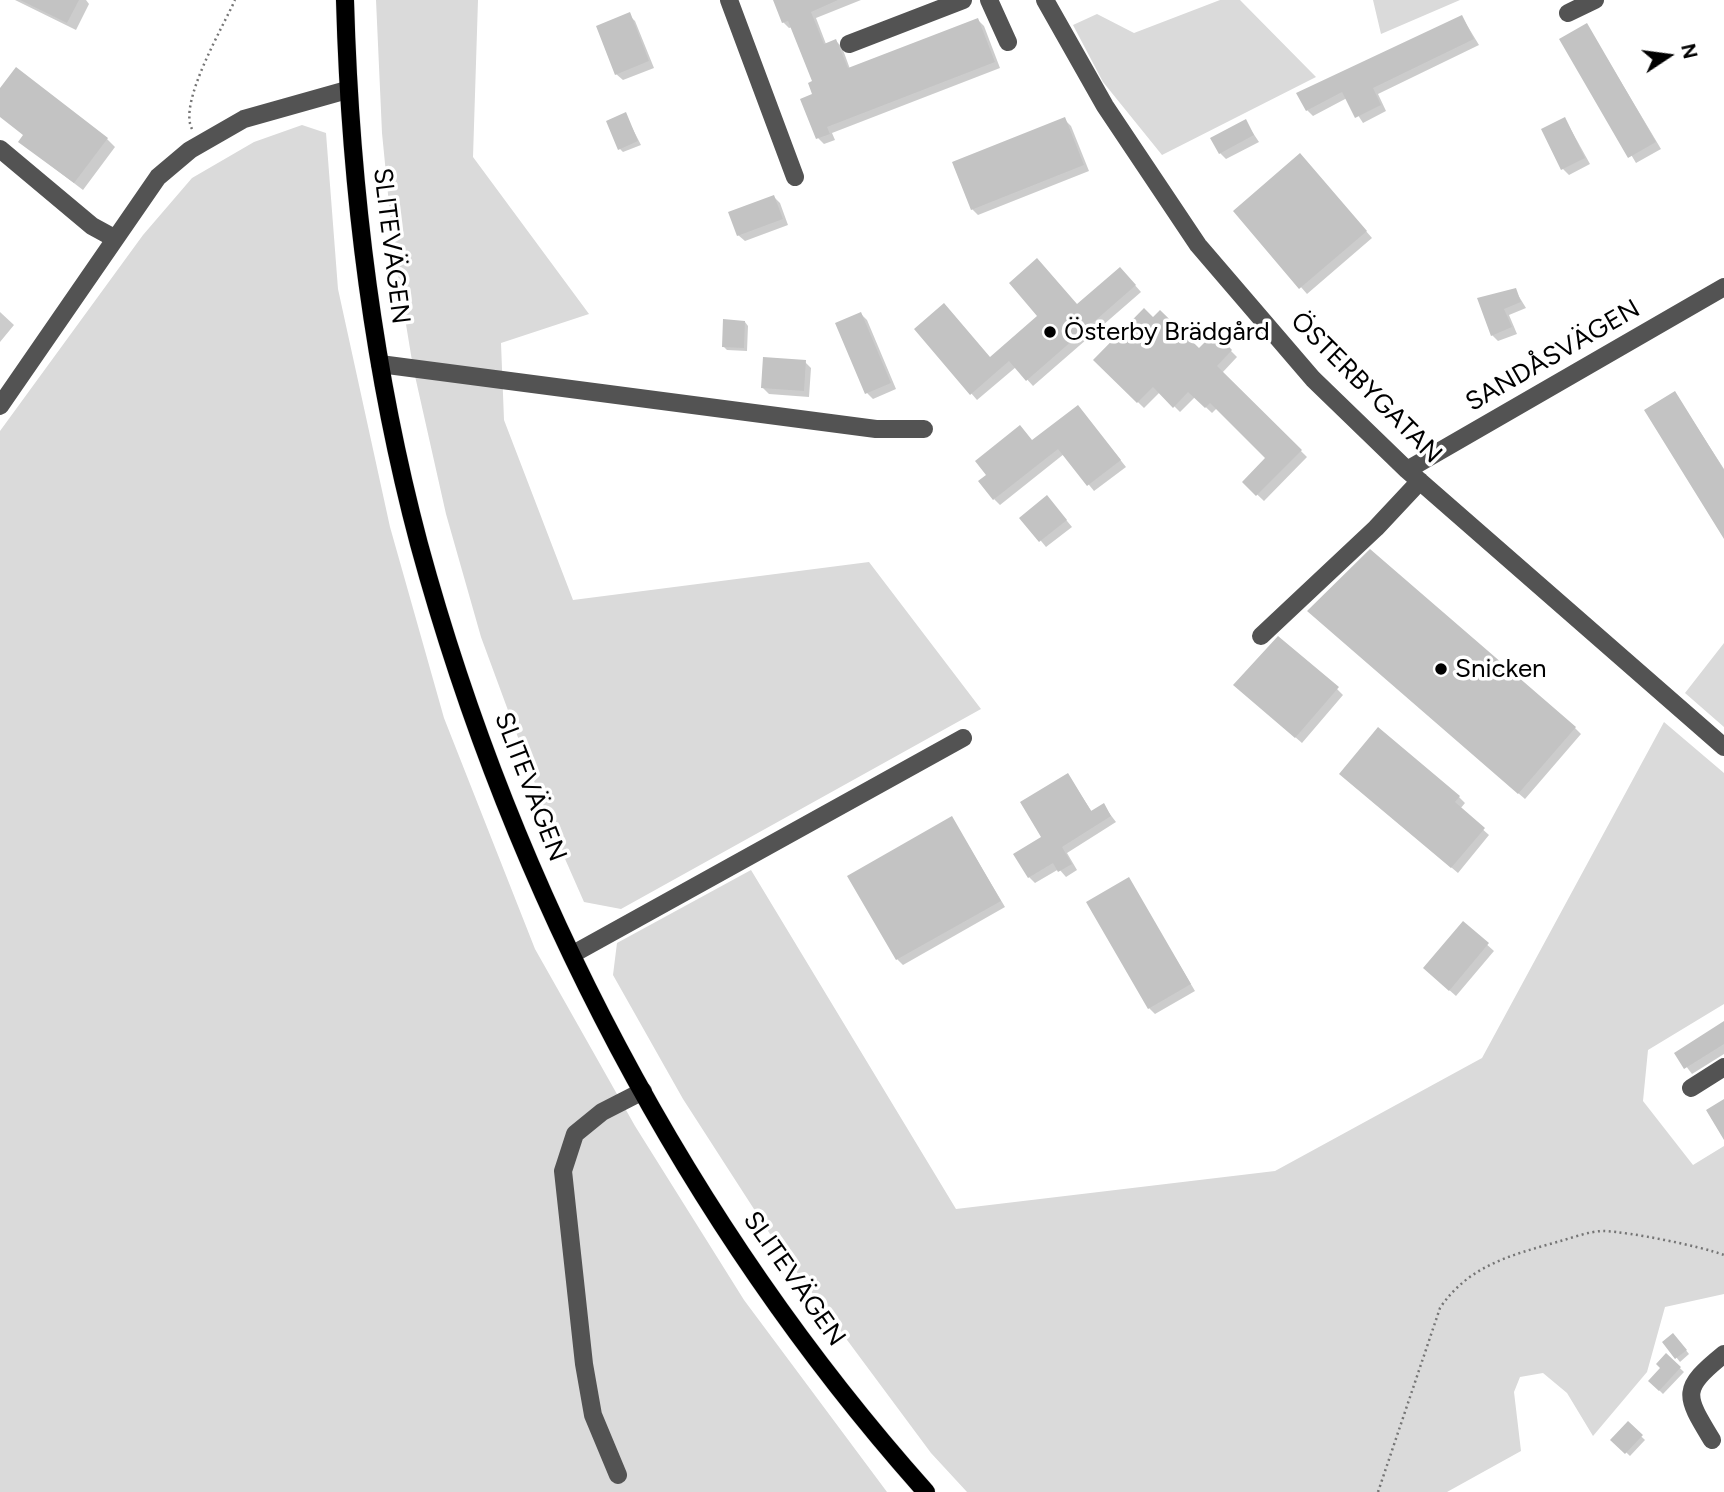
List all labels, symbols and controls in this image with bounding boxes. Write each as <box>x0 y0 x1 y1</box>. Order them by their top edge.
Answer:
north arrow <box>1633 21 1703 91</box>
text: N <box>1676 41 1702 61</box>
street label: SLITEVÄGEN <box>366 166 416 326</box>
street label: SANDÅSVÄGEN <box>1460 293 1646 419</box>
street label: ÖSTERBYGATAN <box>1284 306 1448 470</box>
place label: Österby Brädgård <box>1064 316 1270 348</box>
marker: Österby Brädgård <box>1042 324 1058 340</box>
place label: Snicken <box>1455 653 1547 685</box>
marker: Snicken <box>1433 661 1449 677</box>
street label: SLITEVÄGEN <box>487 708 573 866</box>
street label: SLITEVÄGEN <box>736 1206 852 1352</box>

